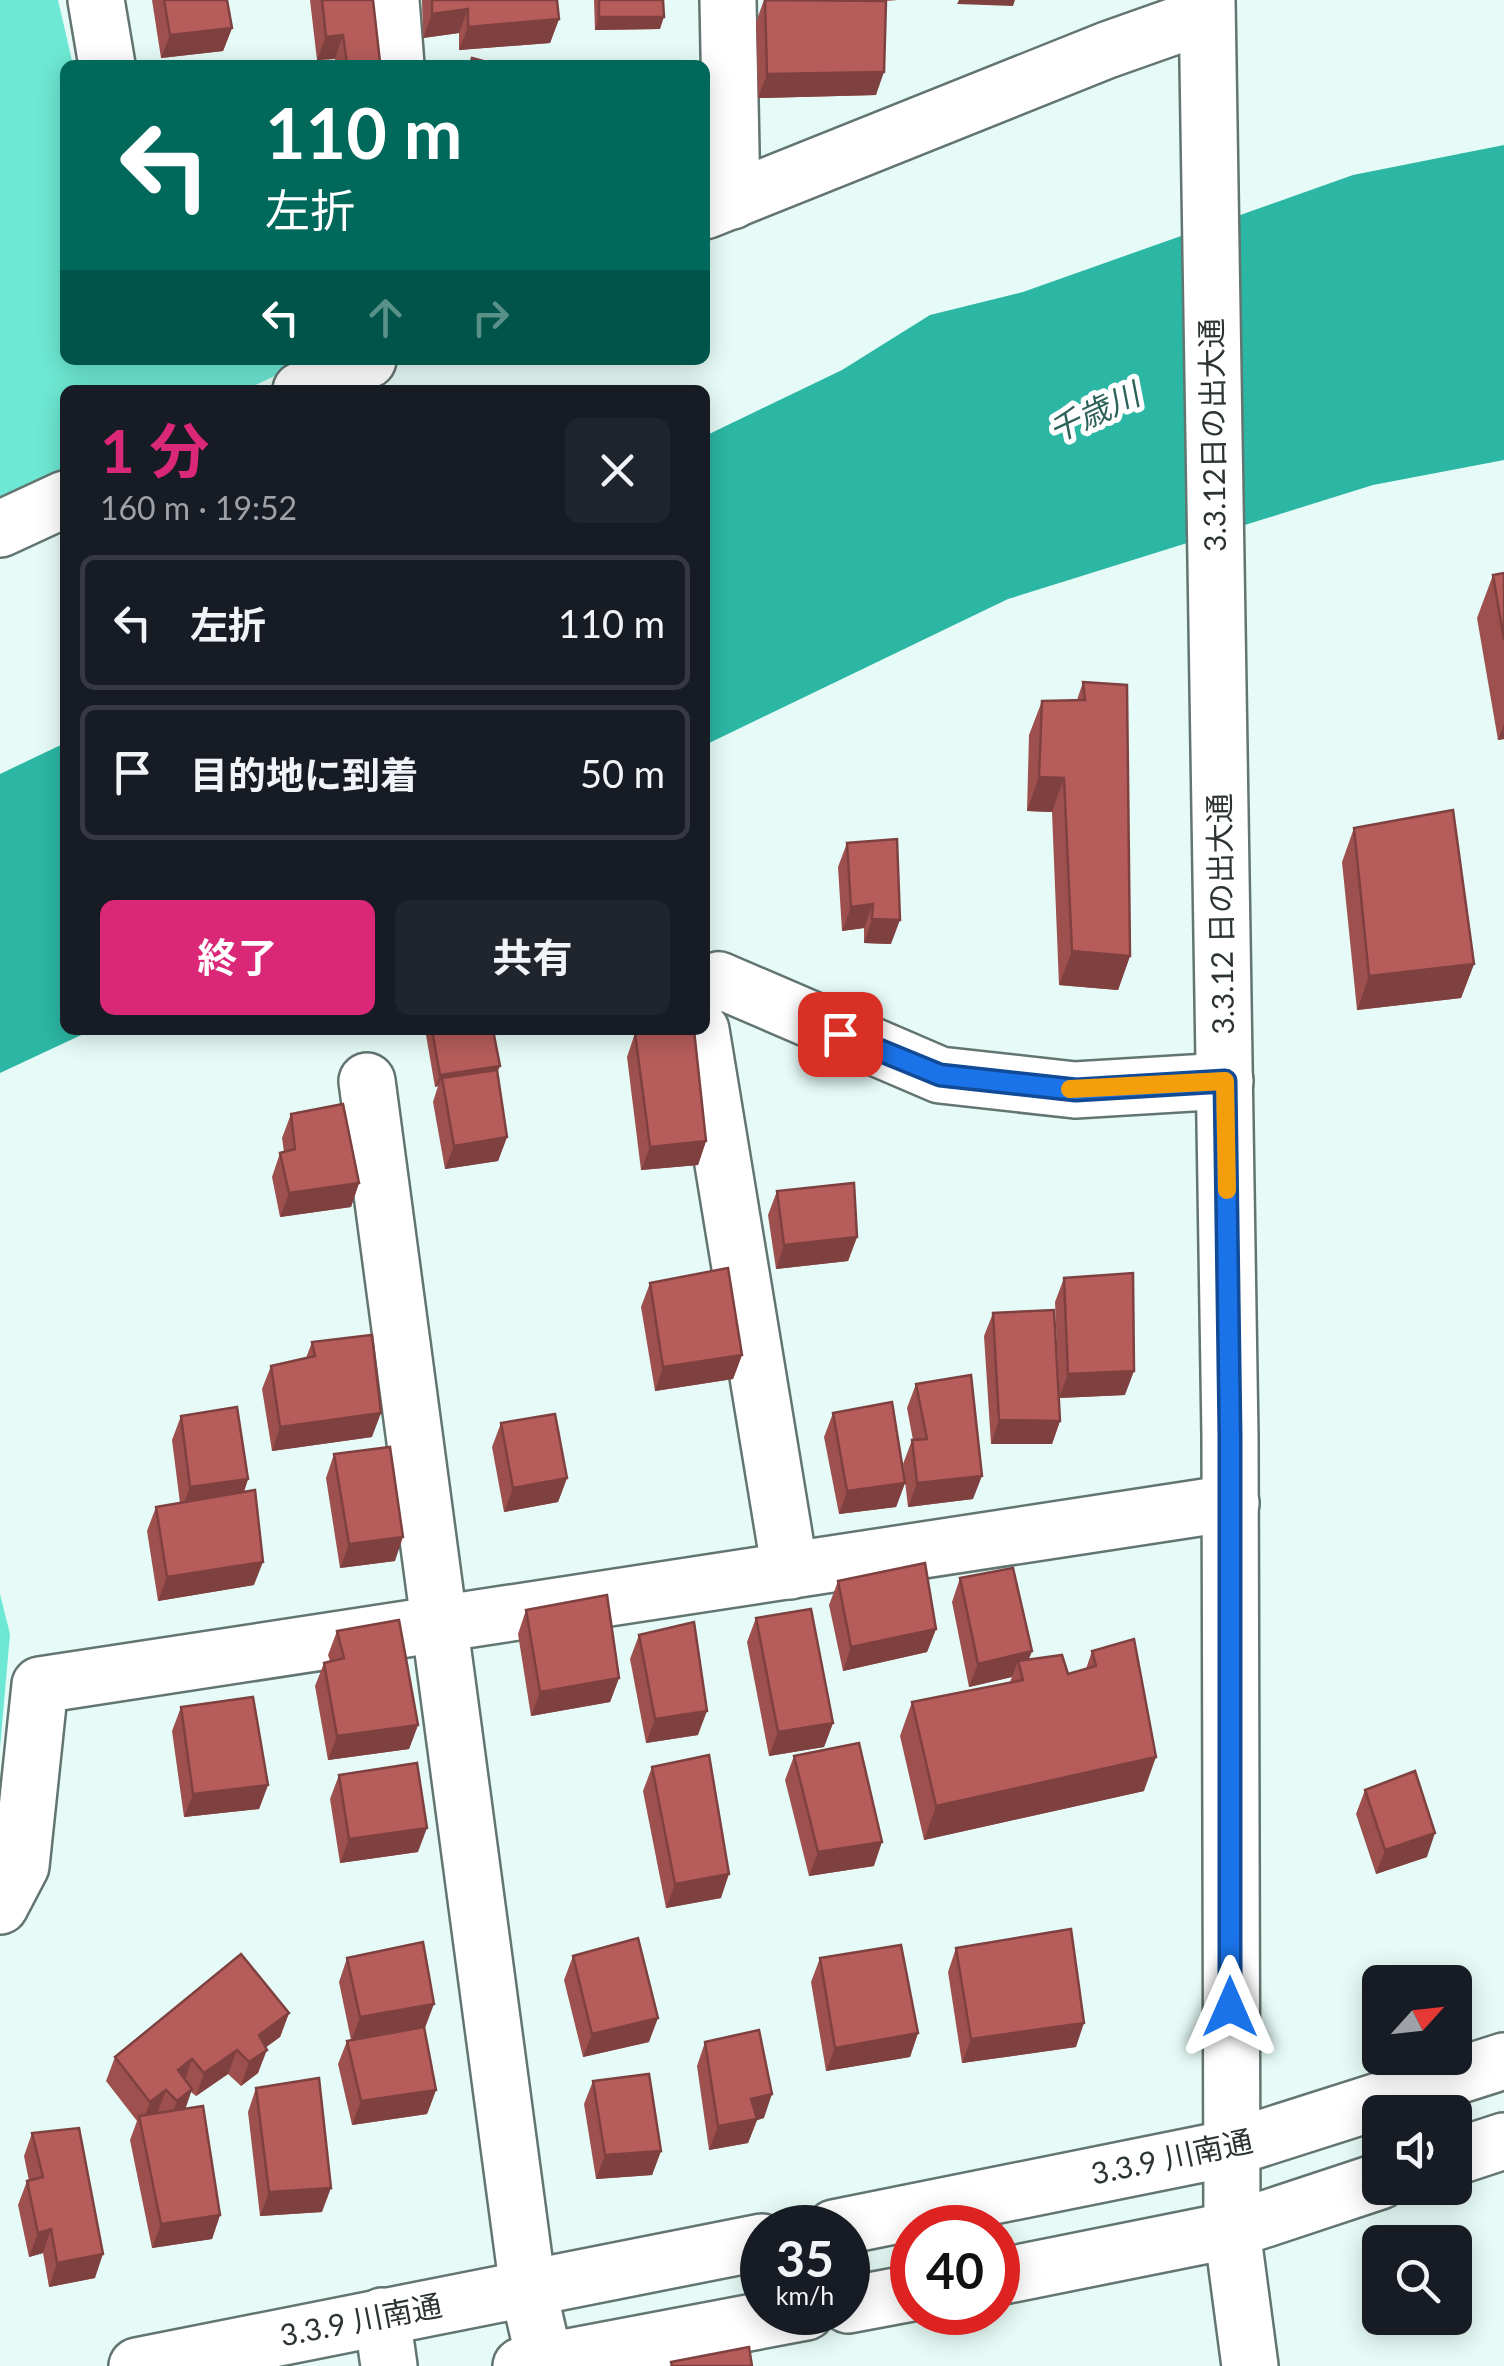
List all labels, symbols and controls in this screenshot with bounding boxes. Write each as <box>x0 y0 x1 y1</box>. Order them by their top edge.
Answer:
text: 110 m <box>265 90 462 174</box>
icon: left <box>100 100 230 230</box>
text: 左折 <box>265 183 355 237</box>
icon: left <box>253 290 308 345</box>
icon: ahead <box>358 290 413 345</box>
icon: right <box>463 290 518 345</box>
street label: 3.3.12日の出大通 <box>1192 318 1232 552</box>
water label: 千歳川 <box>1042 372 1148 450</box>
text: 1 分 <box>100 414 209 486</box>
button: close <box>565 418 670 523</box>
text: 160 m · 19:52 <box>100 488 297 527</box>
icon: left <box>105 595 160 650</box>
text: 110 m <box>558 600 665 646</box>
text: 左折 <box>190 601 266 647</box>
icon: arrive <box>105 745 160 800</box>
text: 50 m <box>580 750 665 796</box>
text: 目的地に到着 <box>190 751 418 797</box>
street label: 3.3.12 日の出大通 <box>1200 793 1240 1035</box>
button: 終了 <box>100 900 375 1015</box>
button: 共有 <box>395 900 670 1015</box>
pin <box>798 992 883 1077</box>
icon: arrive <box>813 1007 868 1062</box>
position arrow <box>1178 1955 1282 2059</box>
north arrow <box>1362 1965 1472 2075</box>
map controls <box>1362 1965 1472 2335</box>
button: sound <box>1362 2095 1472 2205</box>
street label: 3.3.9 川南通 <box>1088 2121 1256 2191</box>
speed limit sign: 40 <box>890 2205 1020 2335</box>
button: search <box>1362 2225 1472 2335</box>
text: 35 <box>776 2228 834 2288</box>
text: km/h <box>776 2280 834 2310</box>
street label: 3.3.9 川南通 <box>277 2286 445 2352</box>

